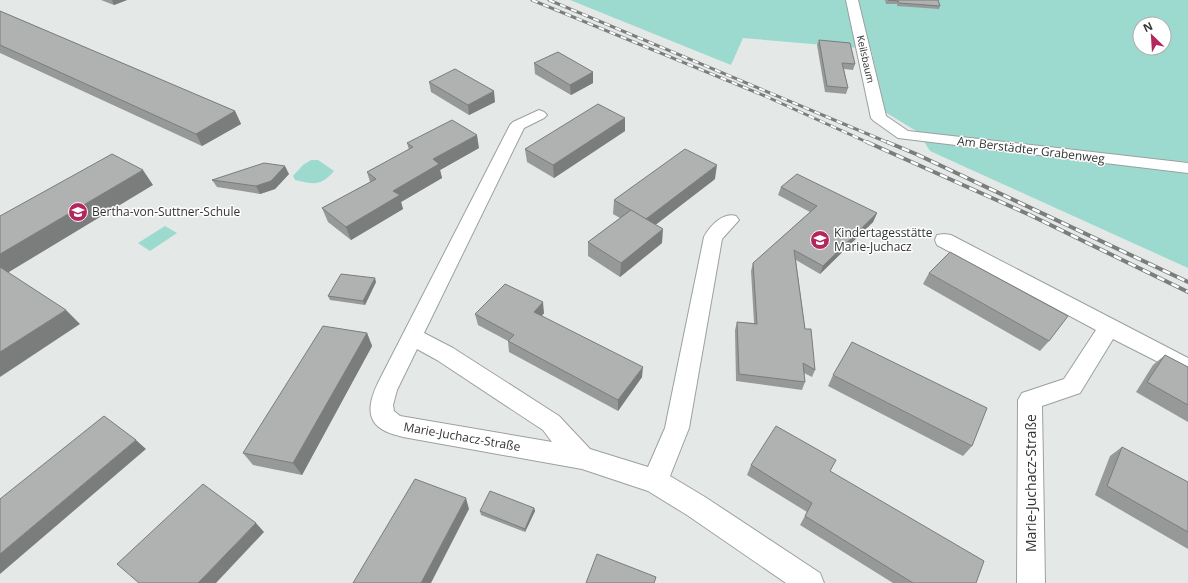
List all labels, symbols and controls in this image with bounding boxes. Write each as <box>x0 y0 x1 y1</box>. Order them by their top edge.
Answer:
north arrow <box>1132 16 1172 56</box>
text: N <box>1140 18 1155 35</box>
street label: Keilsbaum <box>854 34 878 84</box>
street label: Am Berstädter Grabenweg <box>956 132 1106 167</box>
school or university icon: Bertha-von-Suttner-Schule <box>67 201 89 223</box>
place label: Bertha-von-Suttner-Schule <box>92 203 240 220</box>
place label: Kindertagesstätte Marie-Juchacz <box>834 224 933 255</box>
school or university icon: Kindertagesstätte Marie-Juchacz <box>809 229 831 251</box>
street label: Marie-Juchacz-Straße <box>1021 414 1040 552</box>
street label: Marie-Juchacz-Straße <box>402 418 522 455</box>

